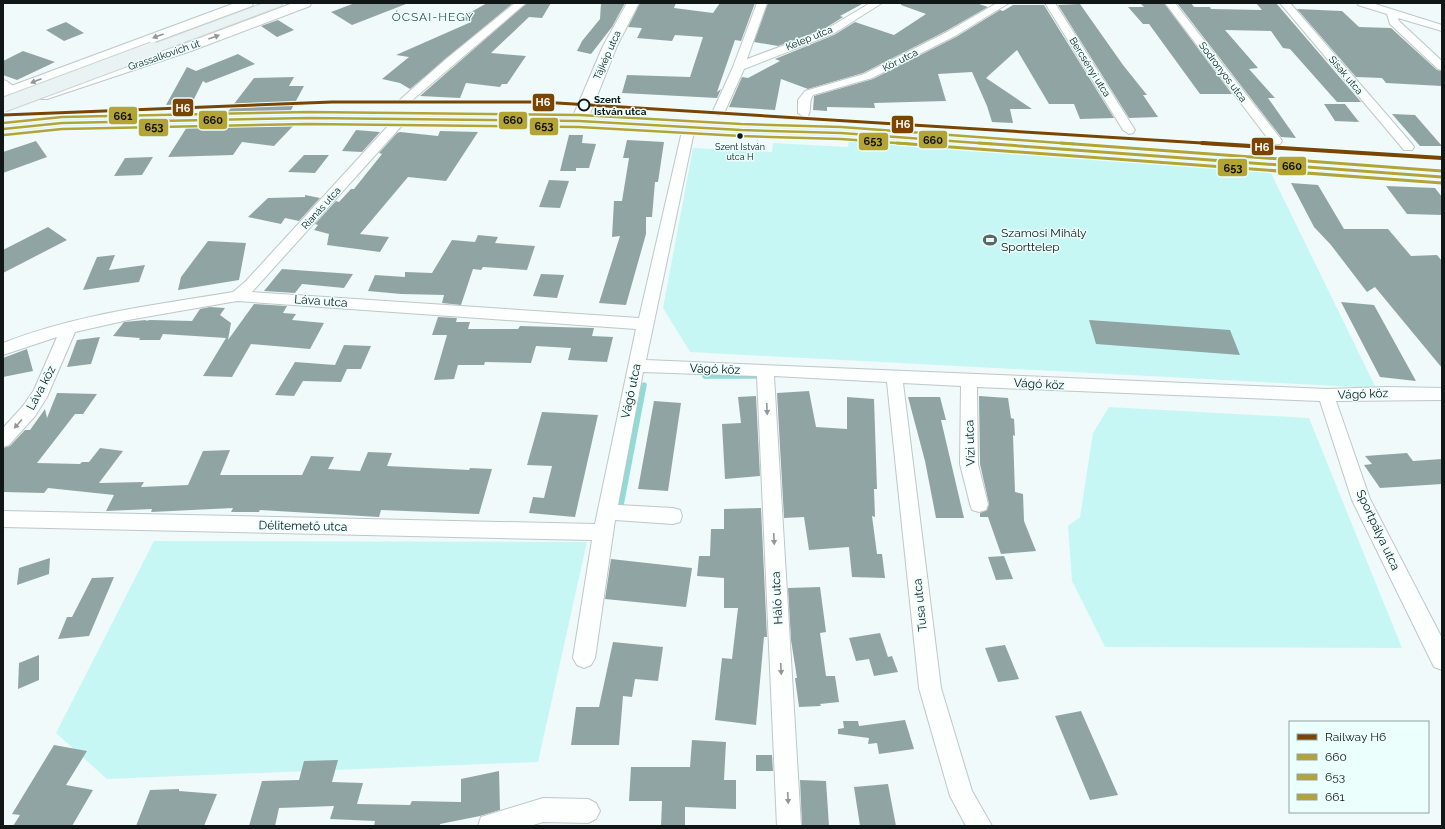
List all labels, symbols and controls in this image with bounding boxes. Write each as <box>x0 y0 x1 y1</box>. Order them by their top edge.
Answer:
district label: ÓCSAI-HEGY <box>392 10 474 24</box>
street label: Kelep utca <box>784 24 834 52</box>
street label: Tájkép utca <box>591 29 623 81</box>
one-way arrow <box>152 33 164 39</box>
one-way arrow <box>208 34 220 40</box>
street label: Bercsényi utca <box>1067 35 1113 99</box>
street label: Grassalkovich út <box>127 37 202 72</box>
street label: Sodronyos utca <box>1197 40 1249 104</box>
street label: Kör utca <box>881 46 919 74</box>
street label: Sisak utca <box>1327 54 1365 96</box>
one-way arrow <box>30 79 42 85</box>
line badge: H6 <box>532 93 555 112</box>
place label: Szent István utca <box>594 94 647 117</box>
text: H6 <box>536 96 551 109</box>
line badge: H6 <box>172 98 194 117</box>
marker: Szent István utca <box>577 98 591 112</box>
text: H6 <box>176 102 191 115</box>
line badge: 661 <box>108 106 138 125</box>
text: 661 <box>114 110 133 123</box>
line badge: 660 <box>198 110 228 130</box>
line badge: 660 <box>498 111 528 130</box>
text: 660 <box>203 114 223 127</box>
text: 660 <box>503 114 523 127</box>
line badge: H6 <box>891 115 914 134</box>
line badge: 653 <box>529 117 559 136</box>
line badge: 653 <box>138 118 169 137</box>
text: H6 <box>896 118 911 131</box>
text: 653 <box>535 120 553 133</box>
text: 653 <box>145 121 163 134</box>
line badge: 660 <box>918 130 948 149</box>
marker: Szent István utca H <box>735 131 745 141</box>
line badge: 653 <box>858 132 889 151</box>
text: 660 <box>923 134 943 147</box>
text: 653 <box>864 135 882 148</box>
line badge: H6 <box>1251 137 1274 156</box>
text: H6 <box>1255 141 1270 154</box>
place label: Szent István utca H <box>715 142 765 162</box>
line badge: 660 <box>1277 156 1307 176</box>
line badge: 653 <box>1217 158 1248 177</box>
text: 660 <box>1282 160 1302 173</box>
text: 653 <box>1224 162 1242 175</box>
street label: Rianás utca <box>299 185 343 231</box>
place label: Szamosi Mihály Sporttelep <box>1001 226 1087 254</box>
sports icon: Szamosi Mihály Sporttelep <box>982 232 998 248</box>
street label: Láva utca <box>294 292 348 310</box>
street label: Vágó köz <box>689 361 741 377</box>
street label: Vágó utca <box>618 362 644 420</box>
street label: Láva köz <box>24 363 59 413</box>
street label: Vágó köz <box>1013 376 1065 392</box>
street label: Vágó köz <box>1337 386 1389 402</box>
one-way arrow <box>763 403 770 415</box>
one-way arrow <box>14 418 23 429</box>
street label: Vízi utca <box>962 420 978 466</box>
street label: Sportpálya utca <box>1353 488 1403 572</box>
street label: Délitemető utca <box>259 518 347 534</box>
one-way arrow <box>770 533 777 545</box>
street label: Háló utca <box>769 571 785 625</box>
street label: Tusa utca <box>910 578 930 632</box>
one-way arrow <box>777 663 784 675</box>
legend <box>1289 721 1429 813</box>
text: Railway H6 <box>1325 730 1386 744</box>
text: 660 <box>1325 750 1347 764</box>
text: 653 <box>1325 770 1345 784</box>
text: 661 <box>1325 790 1345 804</box>
one-way arrow <box>784 792 791 804</box>

